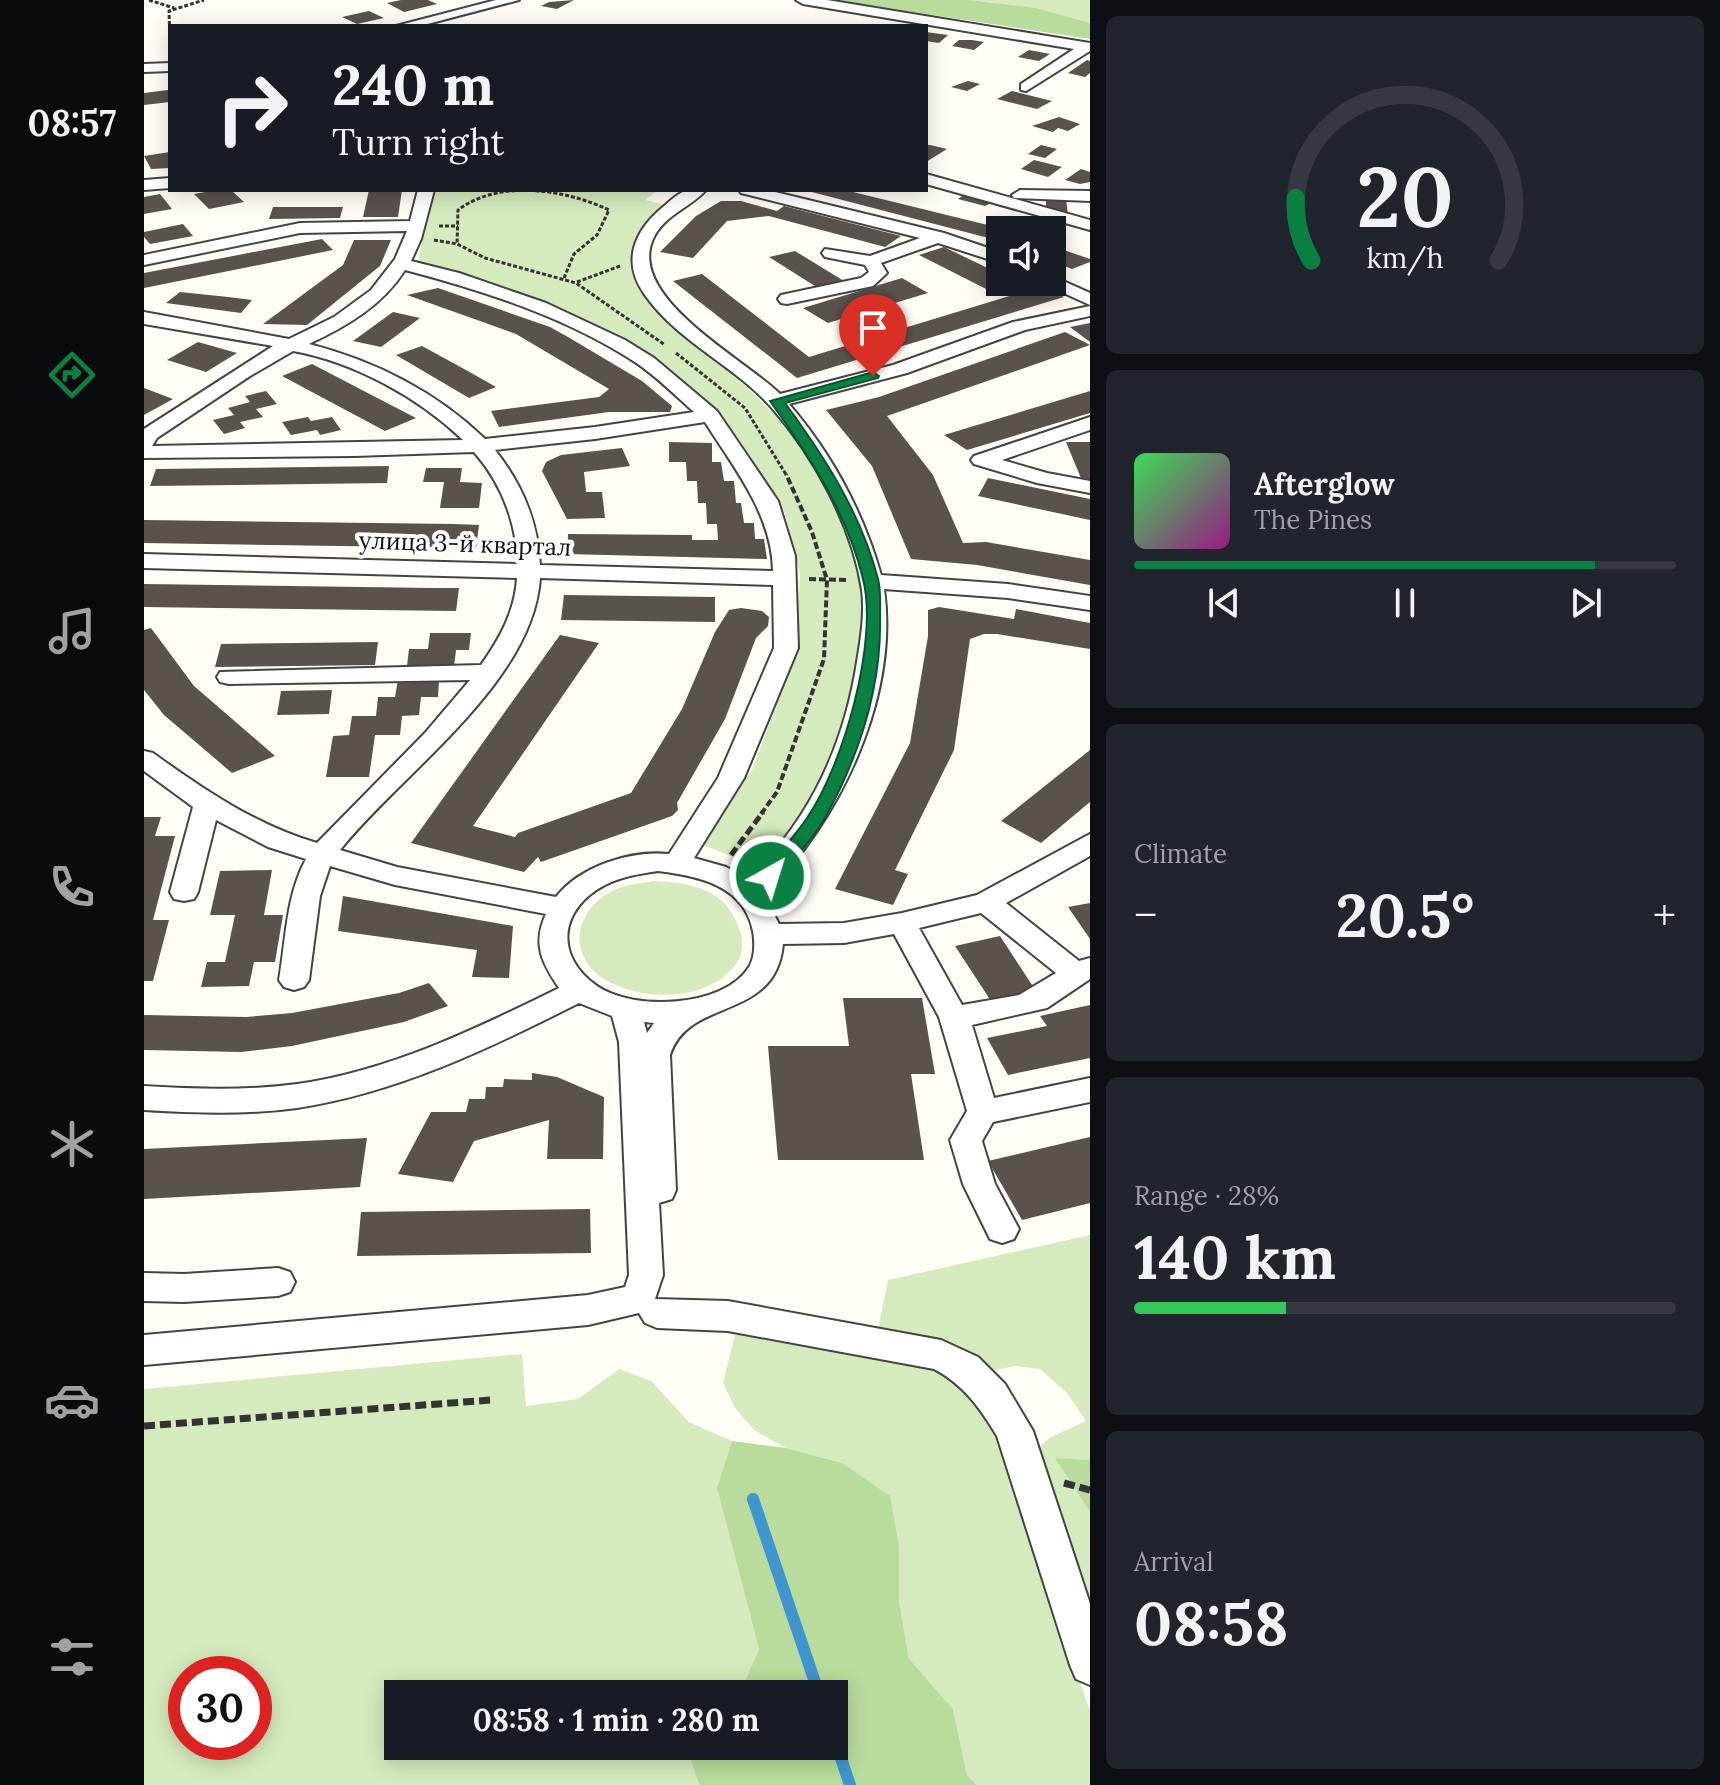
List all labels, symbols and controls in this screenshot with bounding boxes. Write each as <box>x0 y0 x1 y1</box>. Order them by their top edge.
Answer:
text: 240 m <box>332 49 494 120</box>
icon: right <box>200 56 304 160</box>
text: 08:57 <box>28 100 116 146</box>
text: Turn right <box>332 119 505 165</box>
text: 20 <box>1356 142 1454 249</box>
map controls <box>986 216 1066 296</box>
button: sound <box>986 216 1066 296</box>
text: km/h <box>1366 239 1444 276</box>
pin <box>839 294 907 376</box>
icon: arrive <box>851 306 895 350</box>
icon: directions <box>44 347 100 403</box>
text: Afterglow <box>1254 465 1395 503</box>
text: The Pines <box>1254 503 1372 536</box>
street label: улица 3-й квартал <box>358 524 572 563</box>
icon: previous <box>1202 581 1246 625</box>
icon: pause <box>1383 581 1427 625</box>
icon: next <box>1564 581 1608 625</box>
icon: music <box>44 603 100 659</box>
position arrow <box>728 834 812 918</box>
text: Climate <box>1134 837 1227 870</box>
icon: phone <box>44 859 100 915</box>
text: 20.5° <box>1336 877 1474 953</box>
text: − <box>1134 887 1157 943</box>
text: + <box>1653 887 1676 943</box>
icon: climate <box>44 1116 100 1172</box>
text: Range · 28% <box>1134 1179 1279 1212</box>
text: 140 km <box>1134 1219 1336 1295</box>
icon: car <box>44 1372 100 1428</box>
text: Arrival <box>1134 1545 1213 1578</box>
text: 08:58 <box>1134 1585 1288 1661</box>
icon: filters <box>44 1629 100 1685</box>
speed limit sign: 30 <box>168 1656 272 1760</box>
text: 08:58 · 1 min · 280 m <box>473 1701 759 1739</box>

